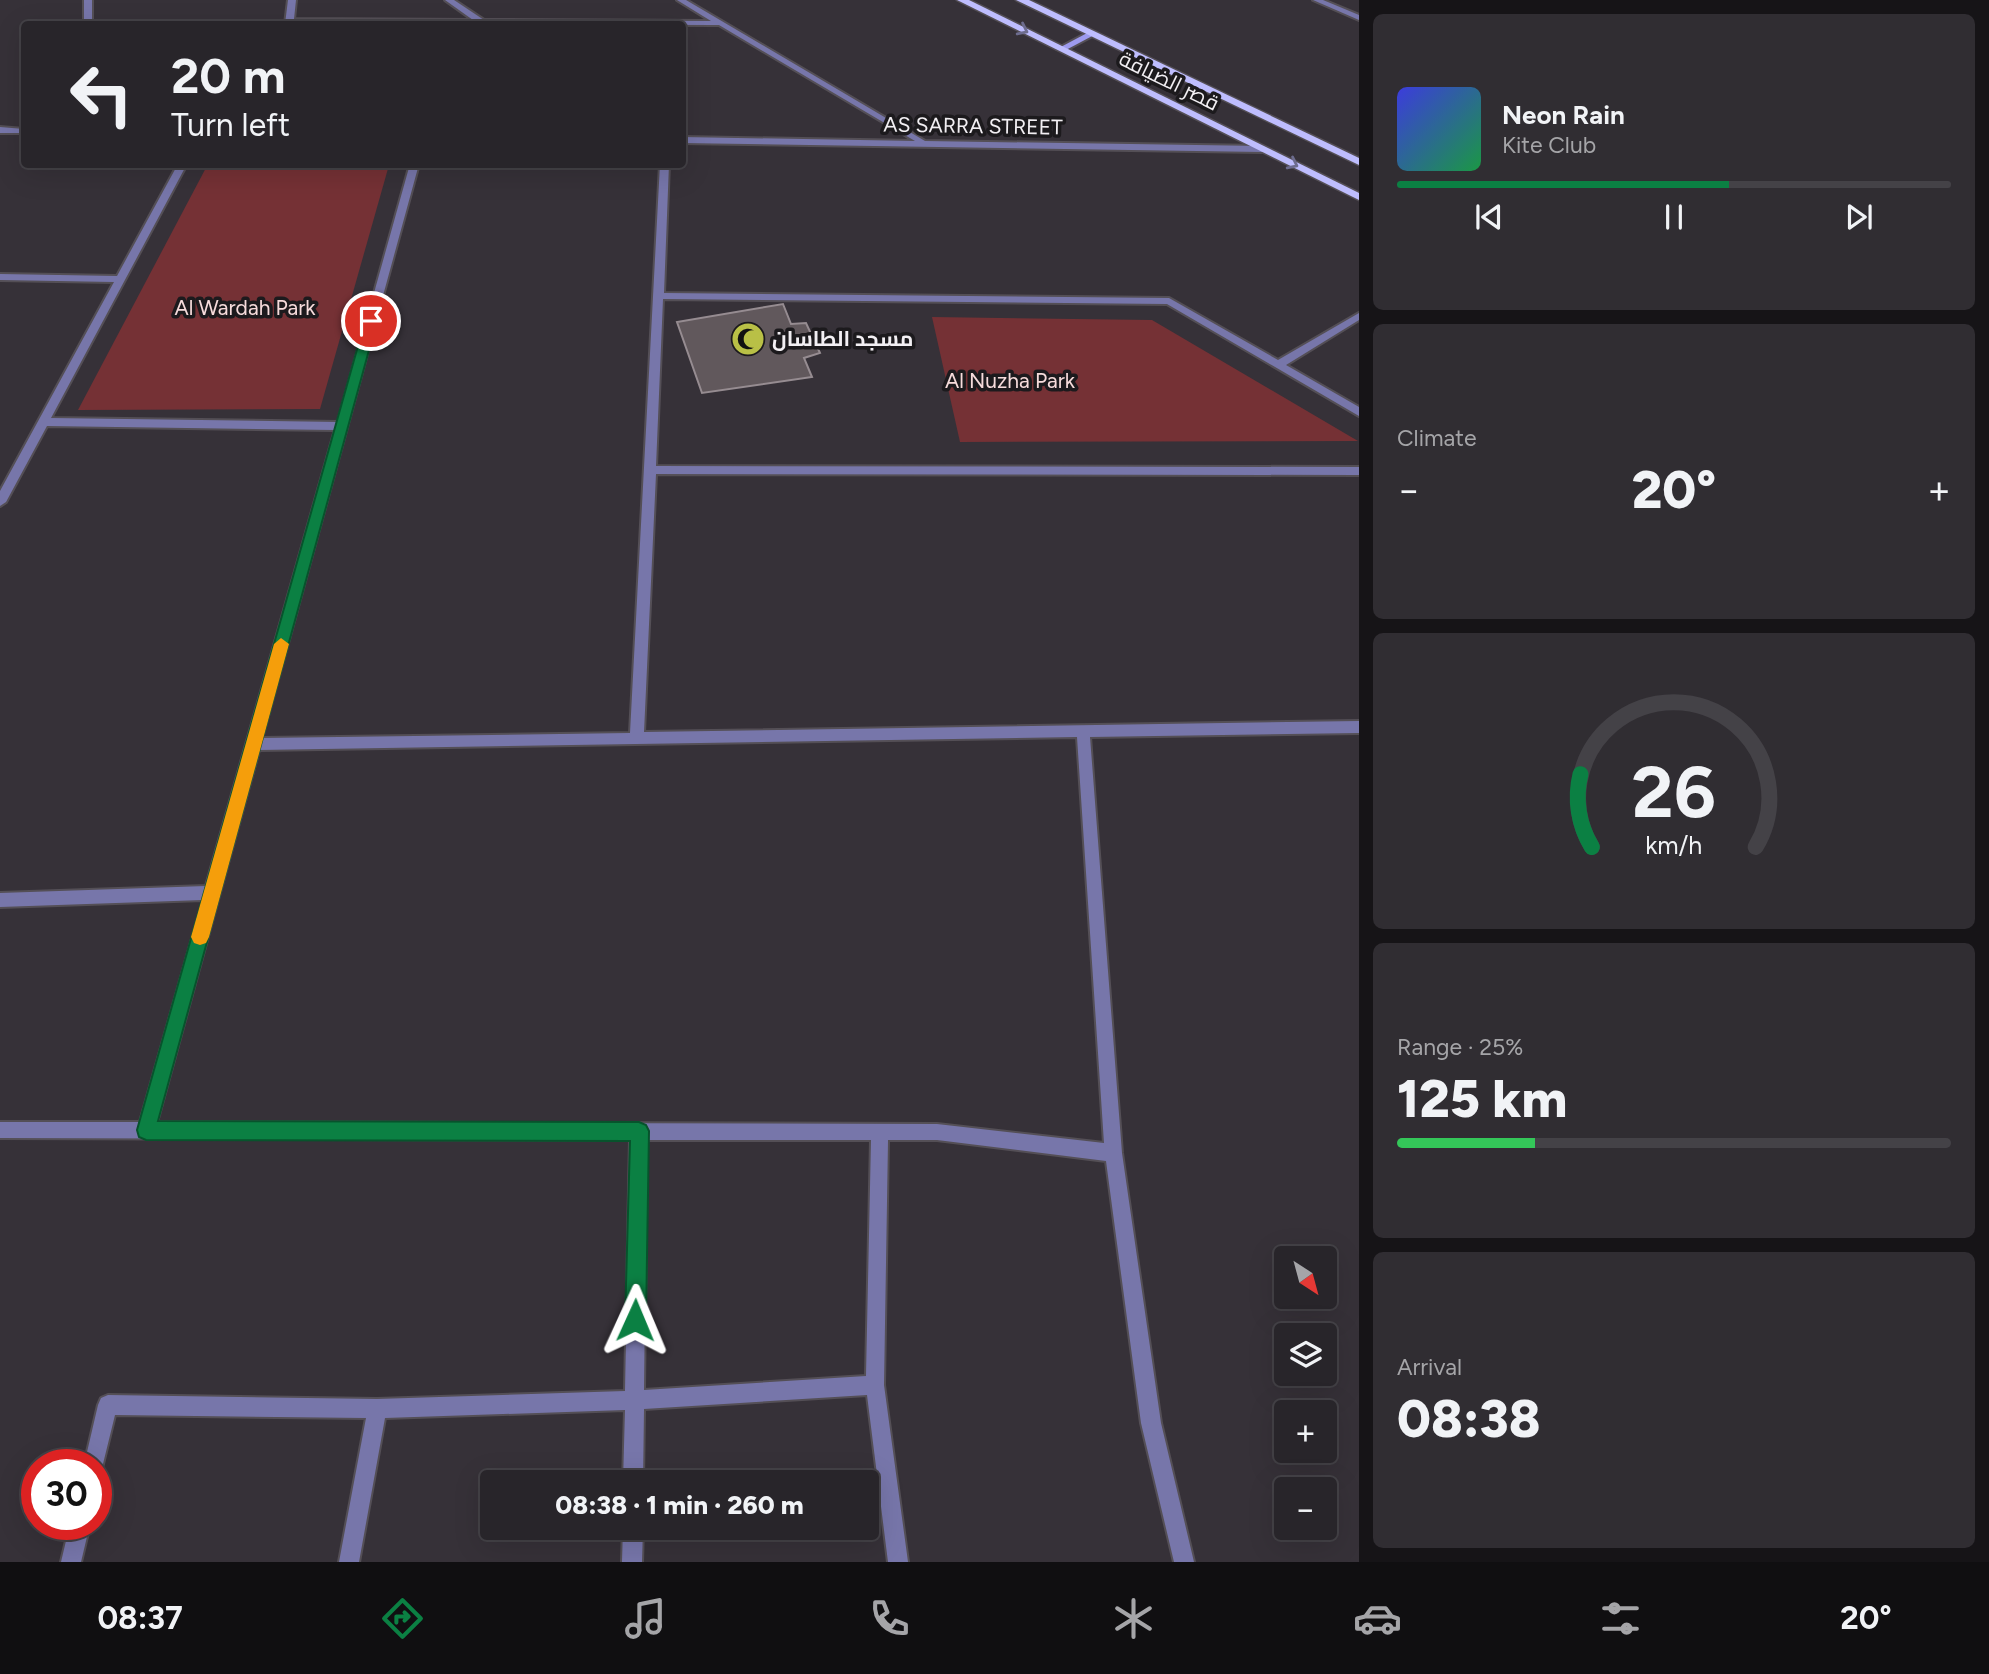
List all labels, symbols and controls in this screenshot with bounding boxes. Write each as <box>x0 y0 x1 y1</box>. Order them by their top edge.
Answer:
one-way arrow <box>1016 22 1028 36</box>
text: 20 m <box>171 46 286 105</box>
street label: قصر الضيافة <box>1115 46 1223 115</box>
icon: left <box>56 49 147 140</box>
text: Neon Rain <box>1502 99 1625 131</box>
text: Turn left <box>171 106 290 144</box>
street label: AS SARRA STREET <box>883 111 1063 140</box>
text: Kite Club <box>1502 131 1596 159</box>
one-way arrow <box>1286 156 1298 170</box>
icon: previous <box>1470 198 1508 236</box>
icon: pause <box>1655 198 1693 236</box>
icon: next <box>1840 198 1878 236</box>
pin <box>341 291 401 351</box>
park label: Al Wardah Park <box>174 295 316 320</box>
icon: arrive <box>352 302 390 340</box>
mosque icon: مسجد الطاسان <box>729 320 767 358</box>
place label: مسجد الطاسان <box>772 326 913 351</box>
park label: Al Nuzha Park <box>945 368 1076 393</box>
text: Climate <box>1397 424 1476 452</box>
text: 20° <box>1632 459 1716 521</box>
text: − <box>1397 467 1421 513</box>
text: + <box>1927 467 1951 513</box>
text: 26 <box>1632 748 1716 835</box>
text: km/h <box>1645 830 1703 860</box>
text: Range · 25% <box>1397 1033 1523 1061</box>
text: 125 km <box>1397 1068 1567 1130</box>
north arrow <box>1274 1246 1337 1309</box>
map controls <box>1274 1246 1337 1540</box>
position arrow <box>598 1283 672 1357</box>
button: layers <box>1274 1323 1337 1386</box>
text: Arrival <box>1397 1353 1462 1381</box>
text: 08:38 <box>1397 1388 1540 1450</box>
button: + <box>1274 1400 1337 1463</box>
speed limit sign: 30 <box>21 1449 112 1540</box>
button: − <box>1274 1477 1337 1540</box>
text: 08:38 · 1 min · 260 m <box>555 1489 804 1521</box>
icon: directions <box>378 1594 427 1643</box>
icon: music <box>621 1594 670 1643</box>
icon: phone <box>865 1594 914 1643</box>
icon: climate <box>1109 1594 1158 1643</box>
icon: car <box>1353 1594 1402 1643</box>
icon: filters <box>1596 1594 1645 1643</box>
text: 08:37 <box>97 1599 183 1637</box>
text: 20° <box>1840 1599 1892 1637</box>

